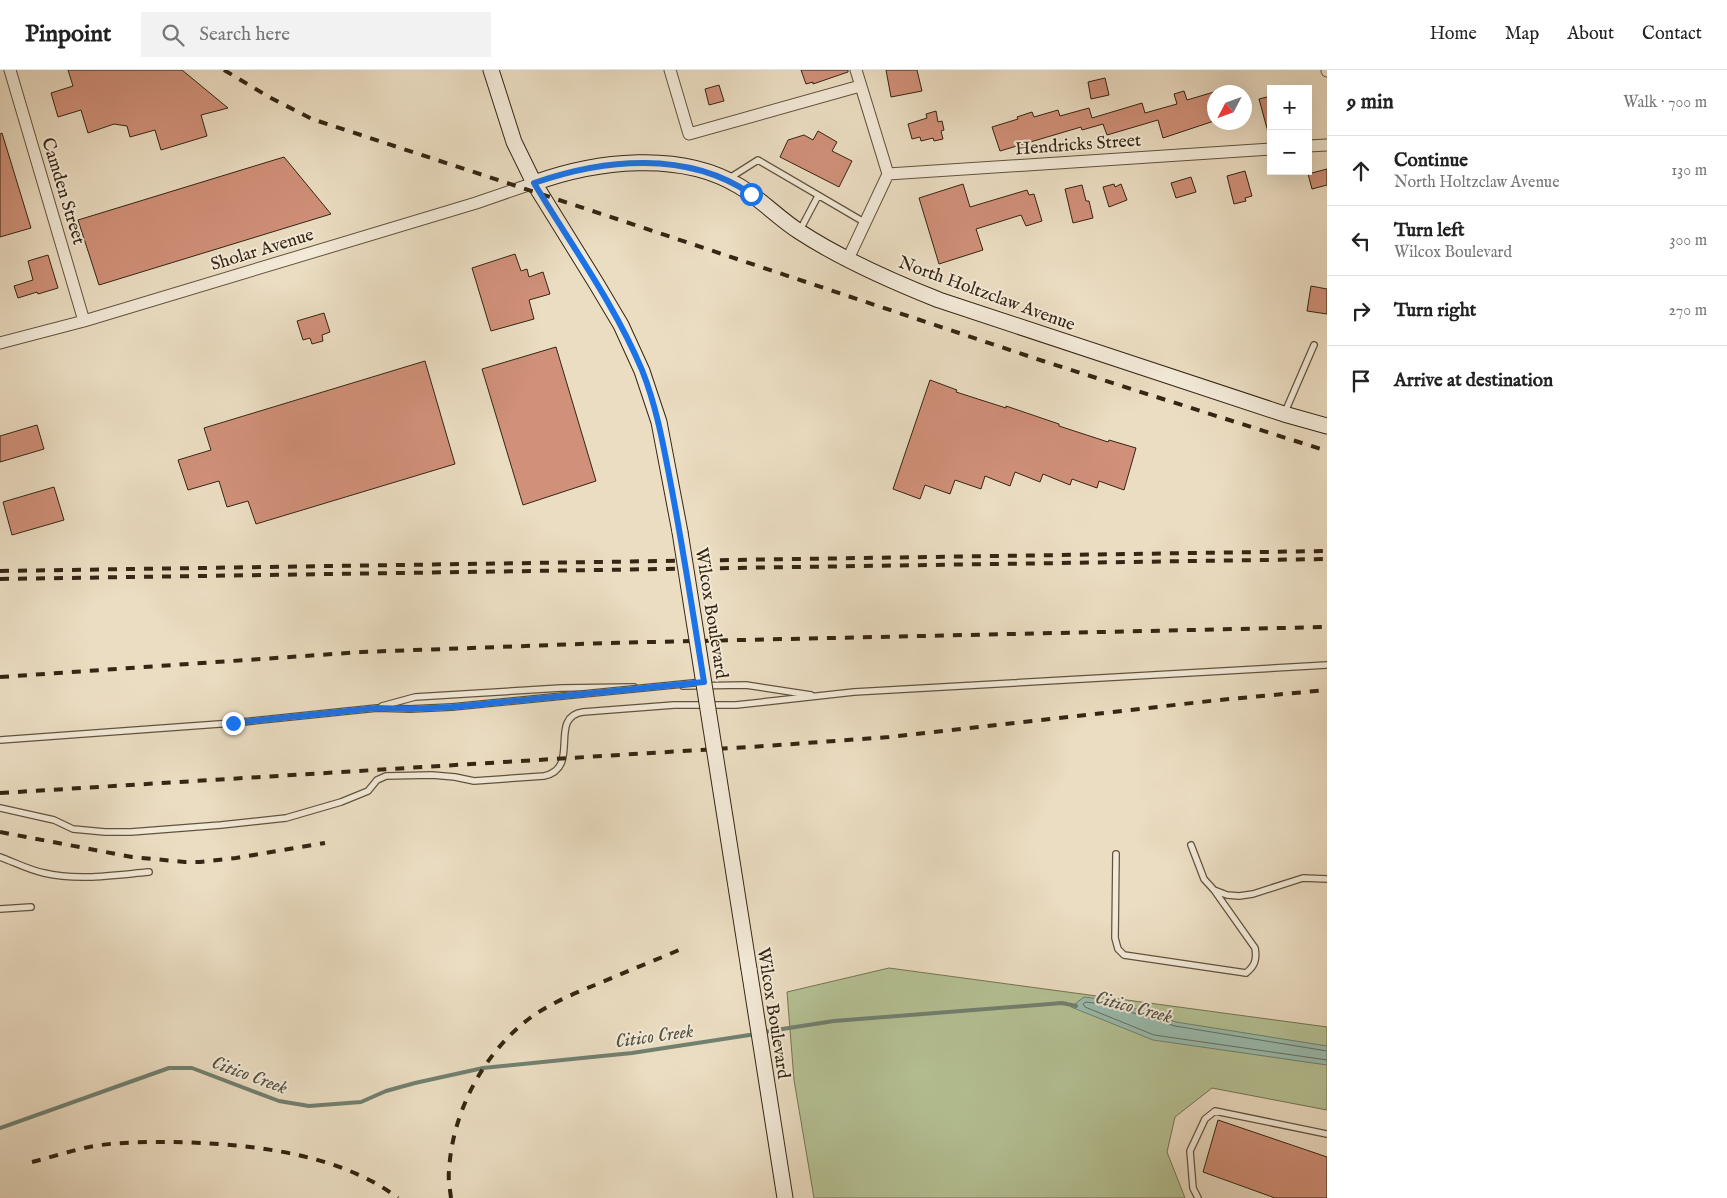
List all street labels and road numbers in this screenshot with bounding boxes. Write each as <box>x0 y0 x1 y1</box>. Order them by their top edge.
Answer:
street label: Hendricks Street <box>1014 130 1142 161</box>
street label: Camden Street <box>35 135 90 248</box>
street label: Sholar Avenue <box>208 224 317 277</box>
street label: North Holtzclaw Avenue <box>895 252 1078 337</box>
street label: Wilcox Boulevard <box>689 546 732 681</box>
street label: Wilcox Boulevard <box>751 946 794 1081</box>

